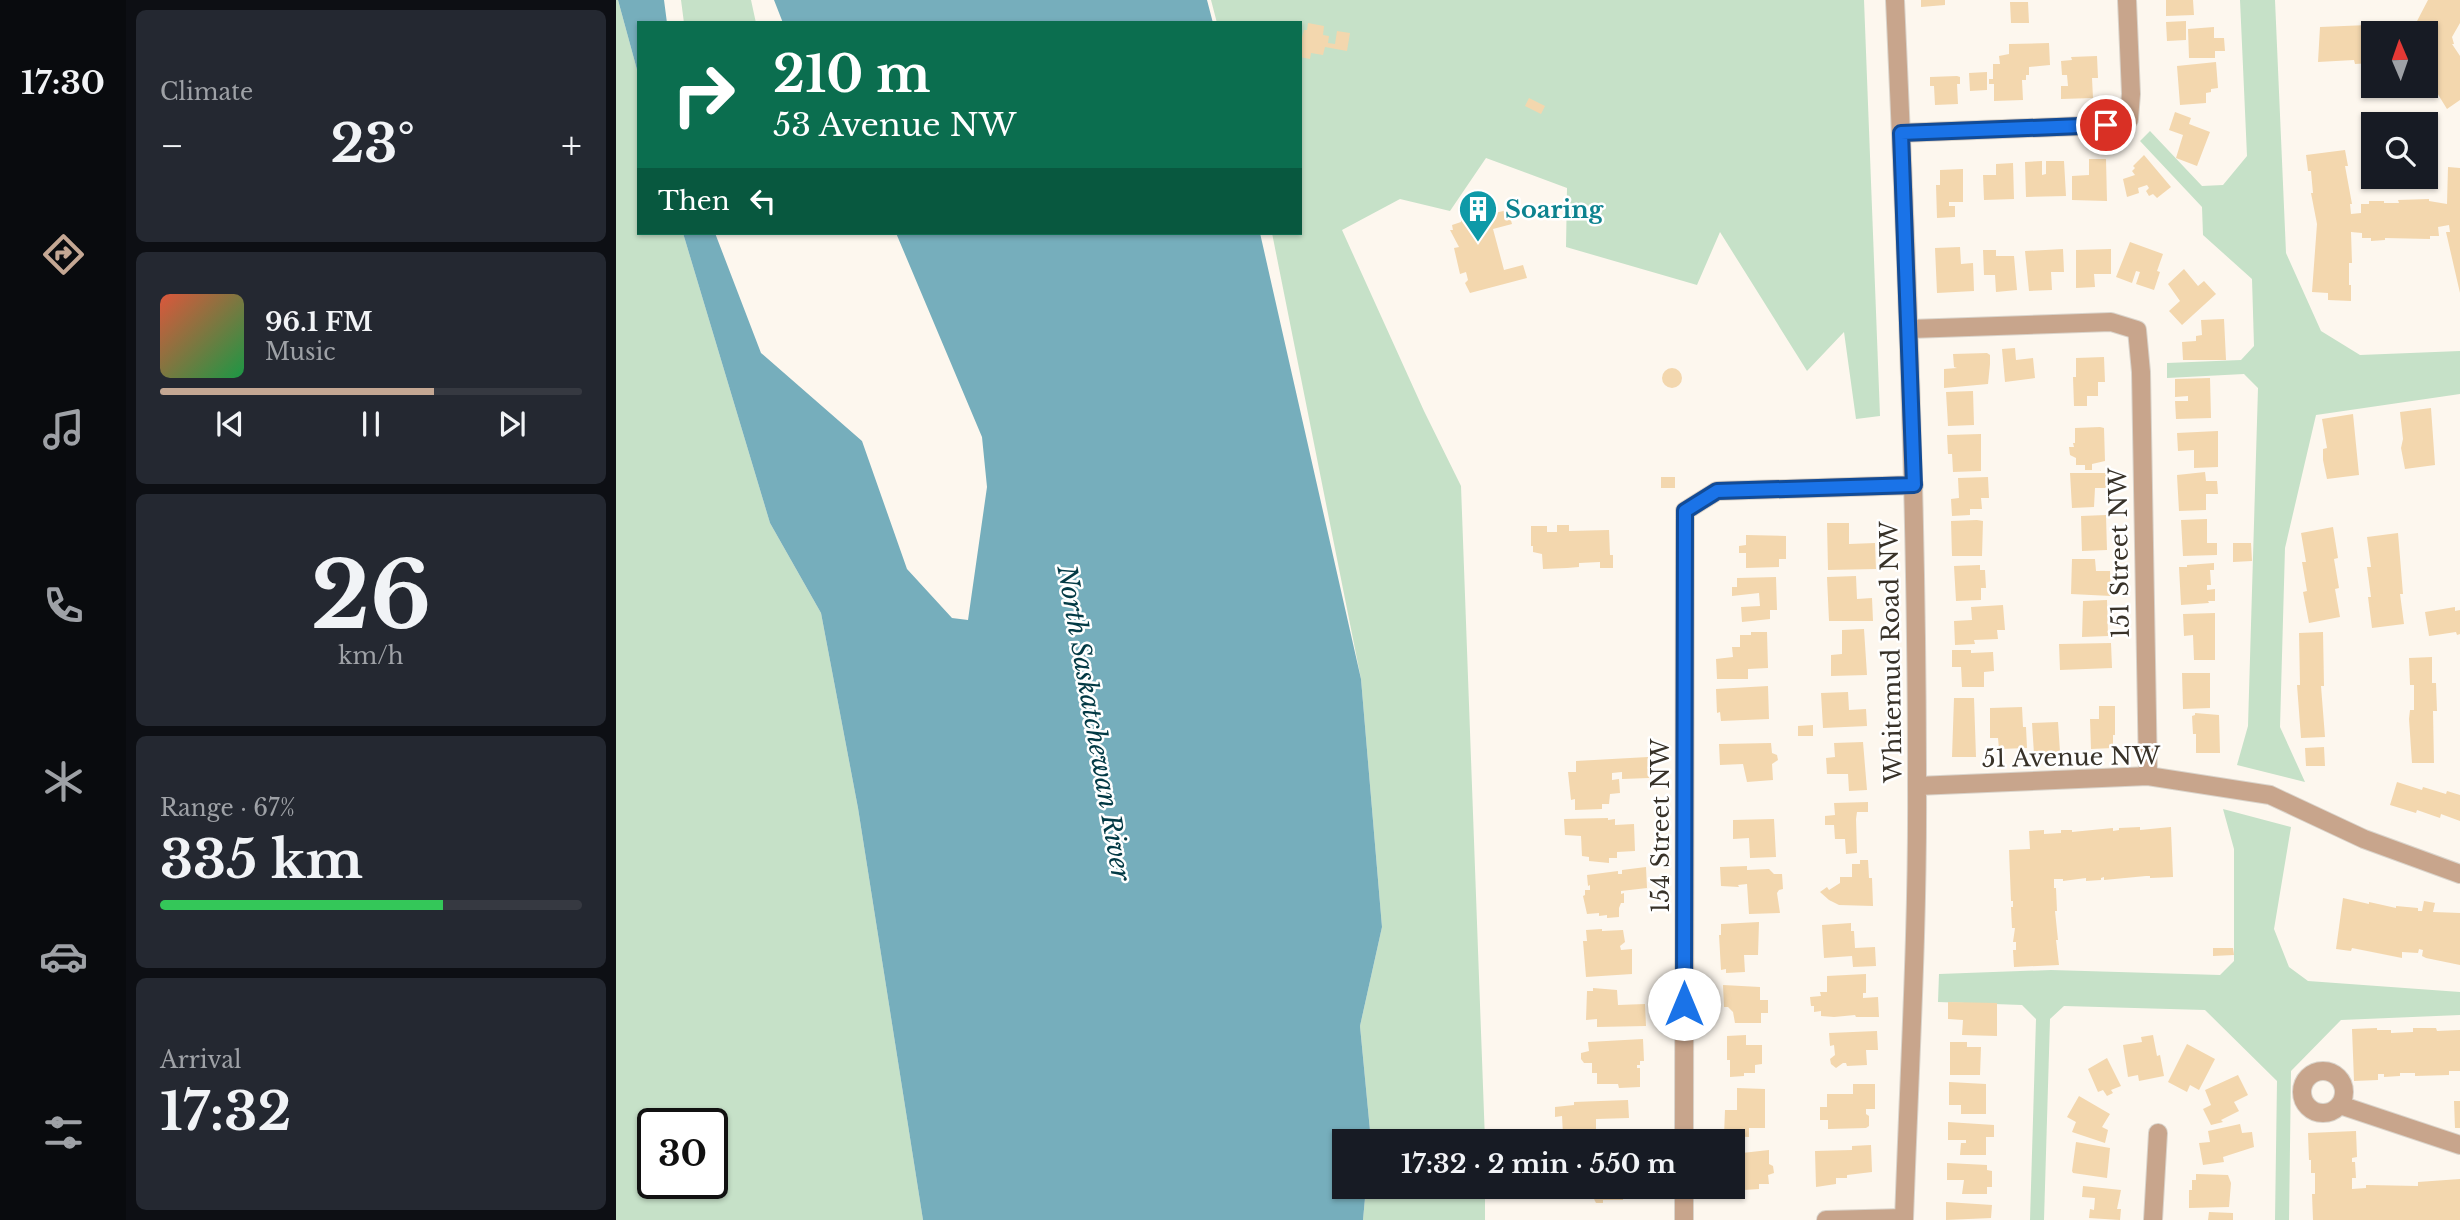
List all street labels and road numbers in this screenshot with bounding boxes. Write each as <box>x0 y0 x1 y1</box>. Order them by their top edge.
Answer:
street label: 151 Street NW <box>2103 467 2135 639</box>
street label: Whitemud Road NW <box>1874 520 1908 784</box>
street label: 154 Street NW <box>1646 738 1675 913</box>
street label: 51 Avenue NW <box>1982 741 2161 773</box>

